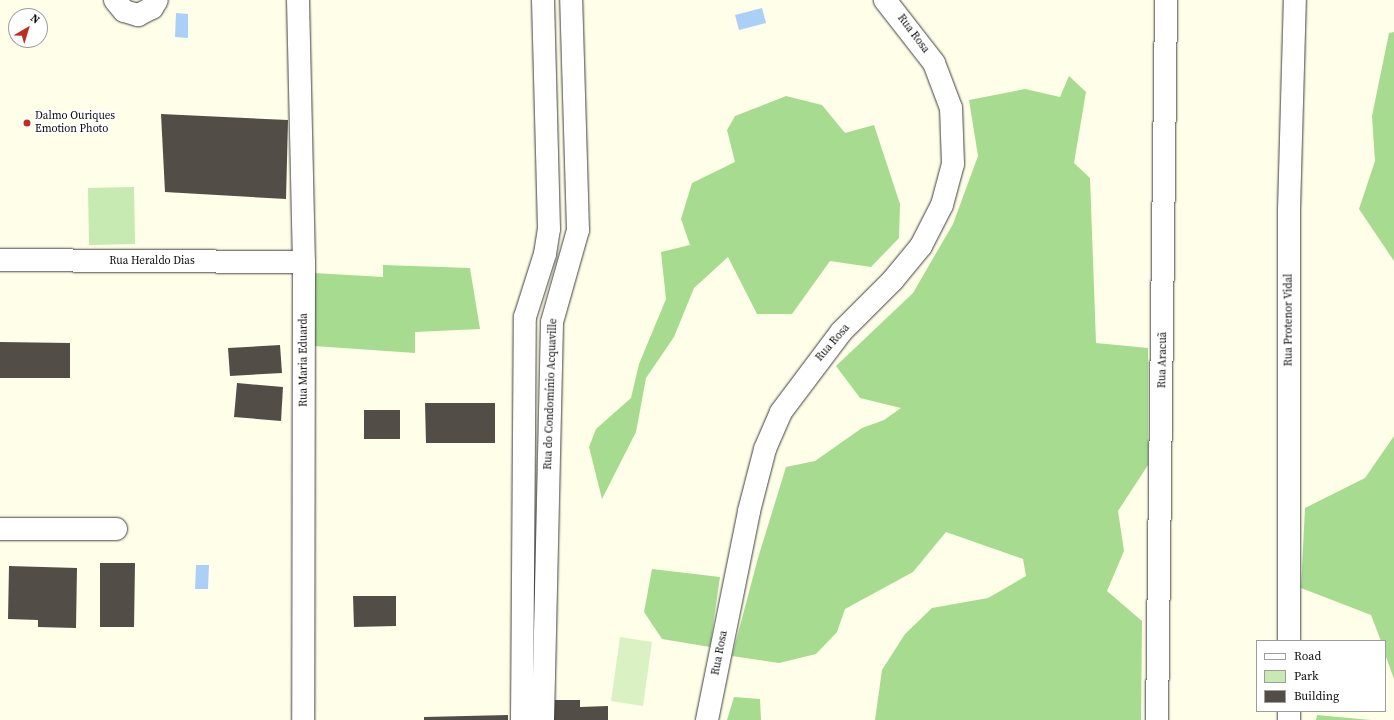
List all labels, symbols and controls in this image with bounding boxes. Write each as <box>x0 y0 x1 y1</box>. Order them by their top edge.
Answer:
north arrow <box>8 8 48 48</box>
text: N <box>27 11 43 27</box>
street label: Rua Rosa <box>894 12 932 56</box>
place label: Dalmo Ouriques Emotion Photo <box>35 110 115 136</box>
marker: Dalmo Ouriques Emotion Photo <box>22 118 32 128</box>
street label: Rua Heraldo Dias <box>109 254 195 268</box>
street label: Rua Protenor Vidal <box>1282 274 1296 366</box>
street label: Rua Maria Eduarda <box>297 313 311 407</box>
street label: Rua do Condomínio Acquaville <box>542 318 560 470</box>
street label: Rua Rosa <box>813 322 853 364</box>
street label: Rua Aracuã <box>1156 332 1170 388</box>
street label: Rua Rosa <box>709 630 731 676</box>
legend <box>1256 640 1386 712</box>
text: Road <box>1294 648 1321 664</box>
text: Park <box>1294 668 1319 684</box>
text: Building <box>1294 688 1339 704</box>

